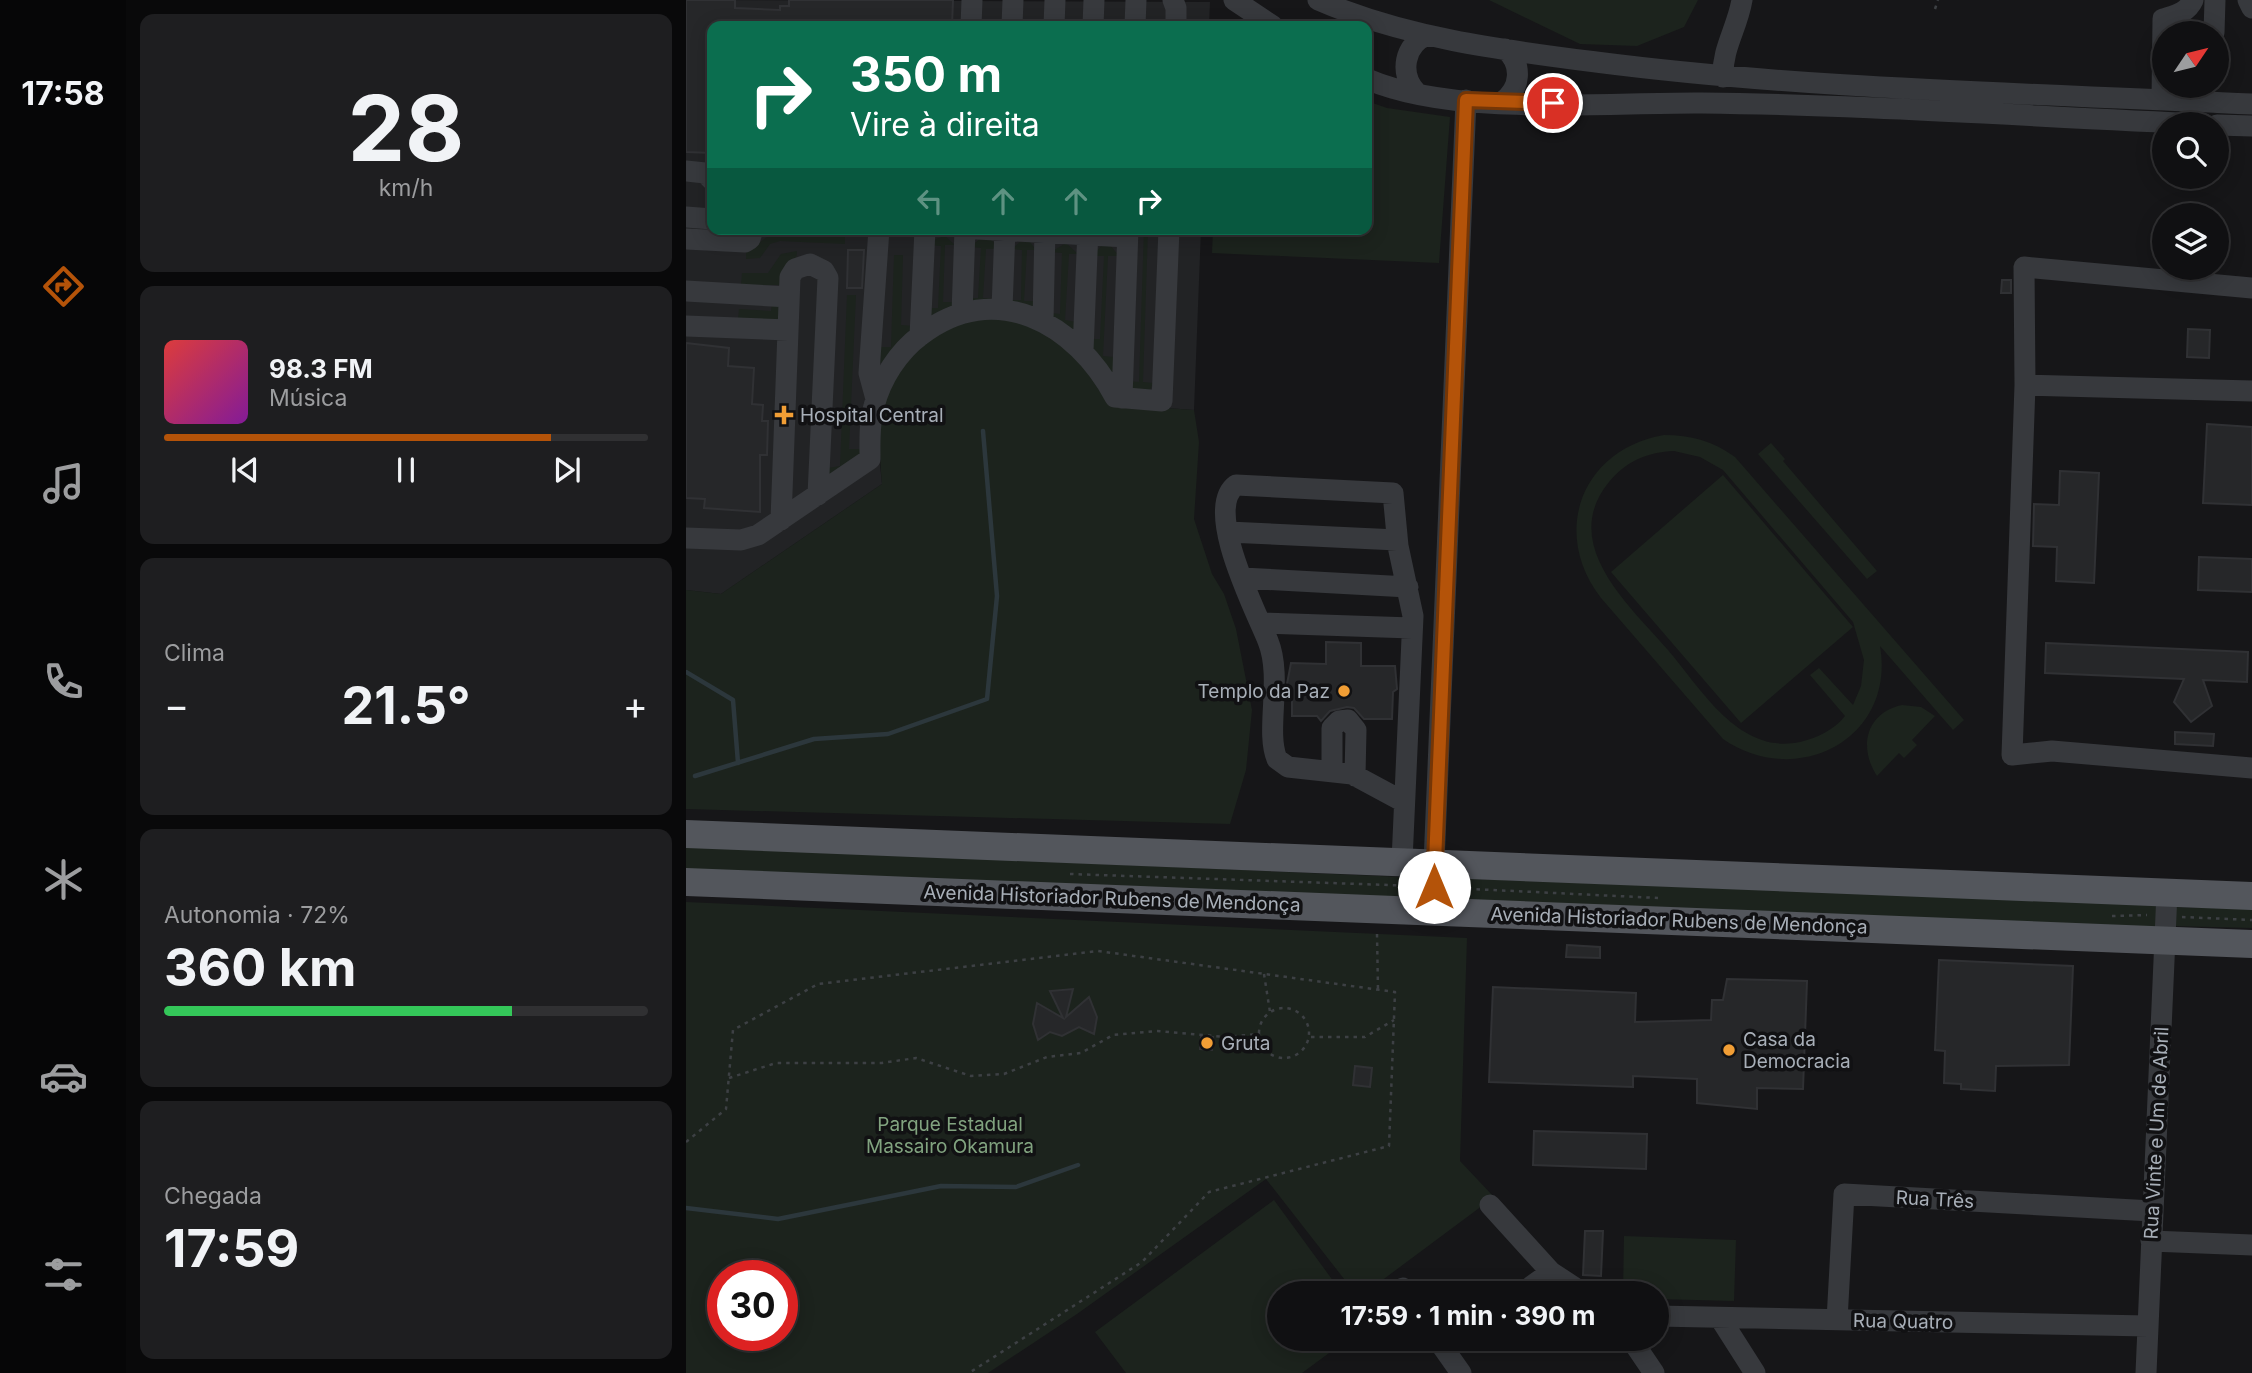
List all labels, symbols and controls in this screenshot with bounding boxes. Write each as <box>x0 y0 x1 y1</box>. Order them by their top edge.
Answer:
north arrow <box>2152 21 2230 98</box>
map controls <box>2152 21 2229 280</box>
text: 350 m <box>850 45 1002 104</box>
icon: right <box>735 49 826 140</box>
text: 28 <box>348 73 464 183</box>
pin <box>1523 73 1583 133</box>
text: 17:58 <box>21 74 105 113</box>
icon: arrive <box>1534 84 1572 122</box>
text: Vire à direita <box>850 105 1040 144</box>
button: search <box>2152 112 2229 189</box>
text: km/h <box>379 174 433 202</box>
icon: left <box>911 182 949 220</box>
icon: ahead <box>984 182 1022 220</box>
icon: ahead <box>1057 182 1095 220</box>
icon: right <box>1130 182 1168 220</box>
button: layers <box>2152 203 2229 280</box>
icon: directions <box>39 262 88 311</box>
text: 98.3 FM <box>269 353 373 384</box>
text: Música <box>269 384 347 412</box>
place label: Hospital Central <box>800 404 944 427</box>
marker: Hospital Central <box>774 405 794 425</box>
icon: previous <box>226 451 264 489</box>
icon: pause <box>387 451 425 489</box>
icon: next <box>548 451 586 489</box>
icon: music <box>39 459 88 508</box>
text: Clima <box>164 639 225 667</box>
icon: phone <box>39 657 88 706</box>
text: 21.5° <box>341 674 471 737</box>
place label: Templo da Paz <box>1198 680 1330 703</box>
text: − <box>164 682 189 728</box>
text: + <box>623 682 648 728</box>
marker: Templo da Paz <box>1336 683 1352 699</box>
position arrow <box>1397 850 1471 924</box>
icon: climate <box>39 855 88 904</box>
street label: Avenida Historiador Rubens de Mendonça <box>923 880 1301 917</box>
text: Autonomia · 72% <box>164 901 350 929</box>
street label: Avenida Historiador Rubens de Mendonça <box>1490 902 1868 939</box>
text: 360 km <box>164 936 356 999</box>
street label: Rua Vinte e Um de Abril <box>2139 1026 2174 1240</box>
place label: Casa da Democracia <box>1743 1028 1851 1073</box>
place label: Gruta <box>1221 1032 1271 1055</box>
marker: Gruta <box>1199 1035 1215 1051</box>
marker: Casa da Democracia <box>1721 1042 1737 1058</box>
icon: car <box>39 1052 88 1101</box>
park label: Parque Estadual Massairo Okamura <box>866 1113 1034 1158</box>
text: Chegada <box>164 1182 262 1210</box>
street label: Rua Três <box>1895 1186 1975 1213</box>
text: 17:59 <box>164 1217 299 1280</box>
icon: filters <box>39 1250 88 1299</box>
speed limit sign: 30 <box>707 1260 798 1351</box>
text: 17:59 · 1 min · 390 m <box>1340 1300 1596 1331</box>
street label: Rua Quatro <box>1853 1309 1953 1334</box>

